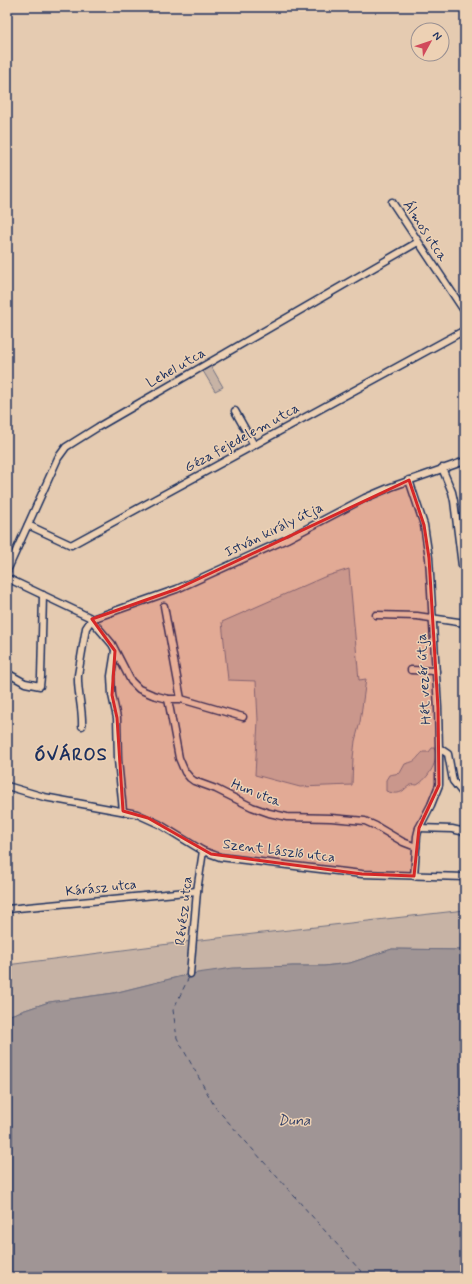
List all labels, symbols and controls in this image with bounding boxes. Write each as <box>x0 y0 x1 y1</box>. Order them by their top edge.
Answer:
north arrow <box>410 22 450 62</box>
text: N <box>429 29 445 44</box>
street label: Álmos utca <box>399 197 452 265</box>
street label: Lehel utca <box>143 344 209 392</box>
street label: Géza fejedelem utca <box>182 399 302 477</box>
street label: István király útja <box>222 498 326 562</box>
street label: Hét vezér útja <box>413 633 435 725</box>
district label: ÓVÁROS <box>34 743 108 767</box>
street label: Hun utca <box>228 775 284 811</box>
street label: Szent László utca <box>222 835 336 867</box>
street label: Kárász utca <box>65 875 137 901</box>
street label: Révész utca <box>171 876 197 946</box>
water label: Duna <box>278 1111 311 1131</box>

